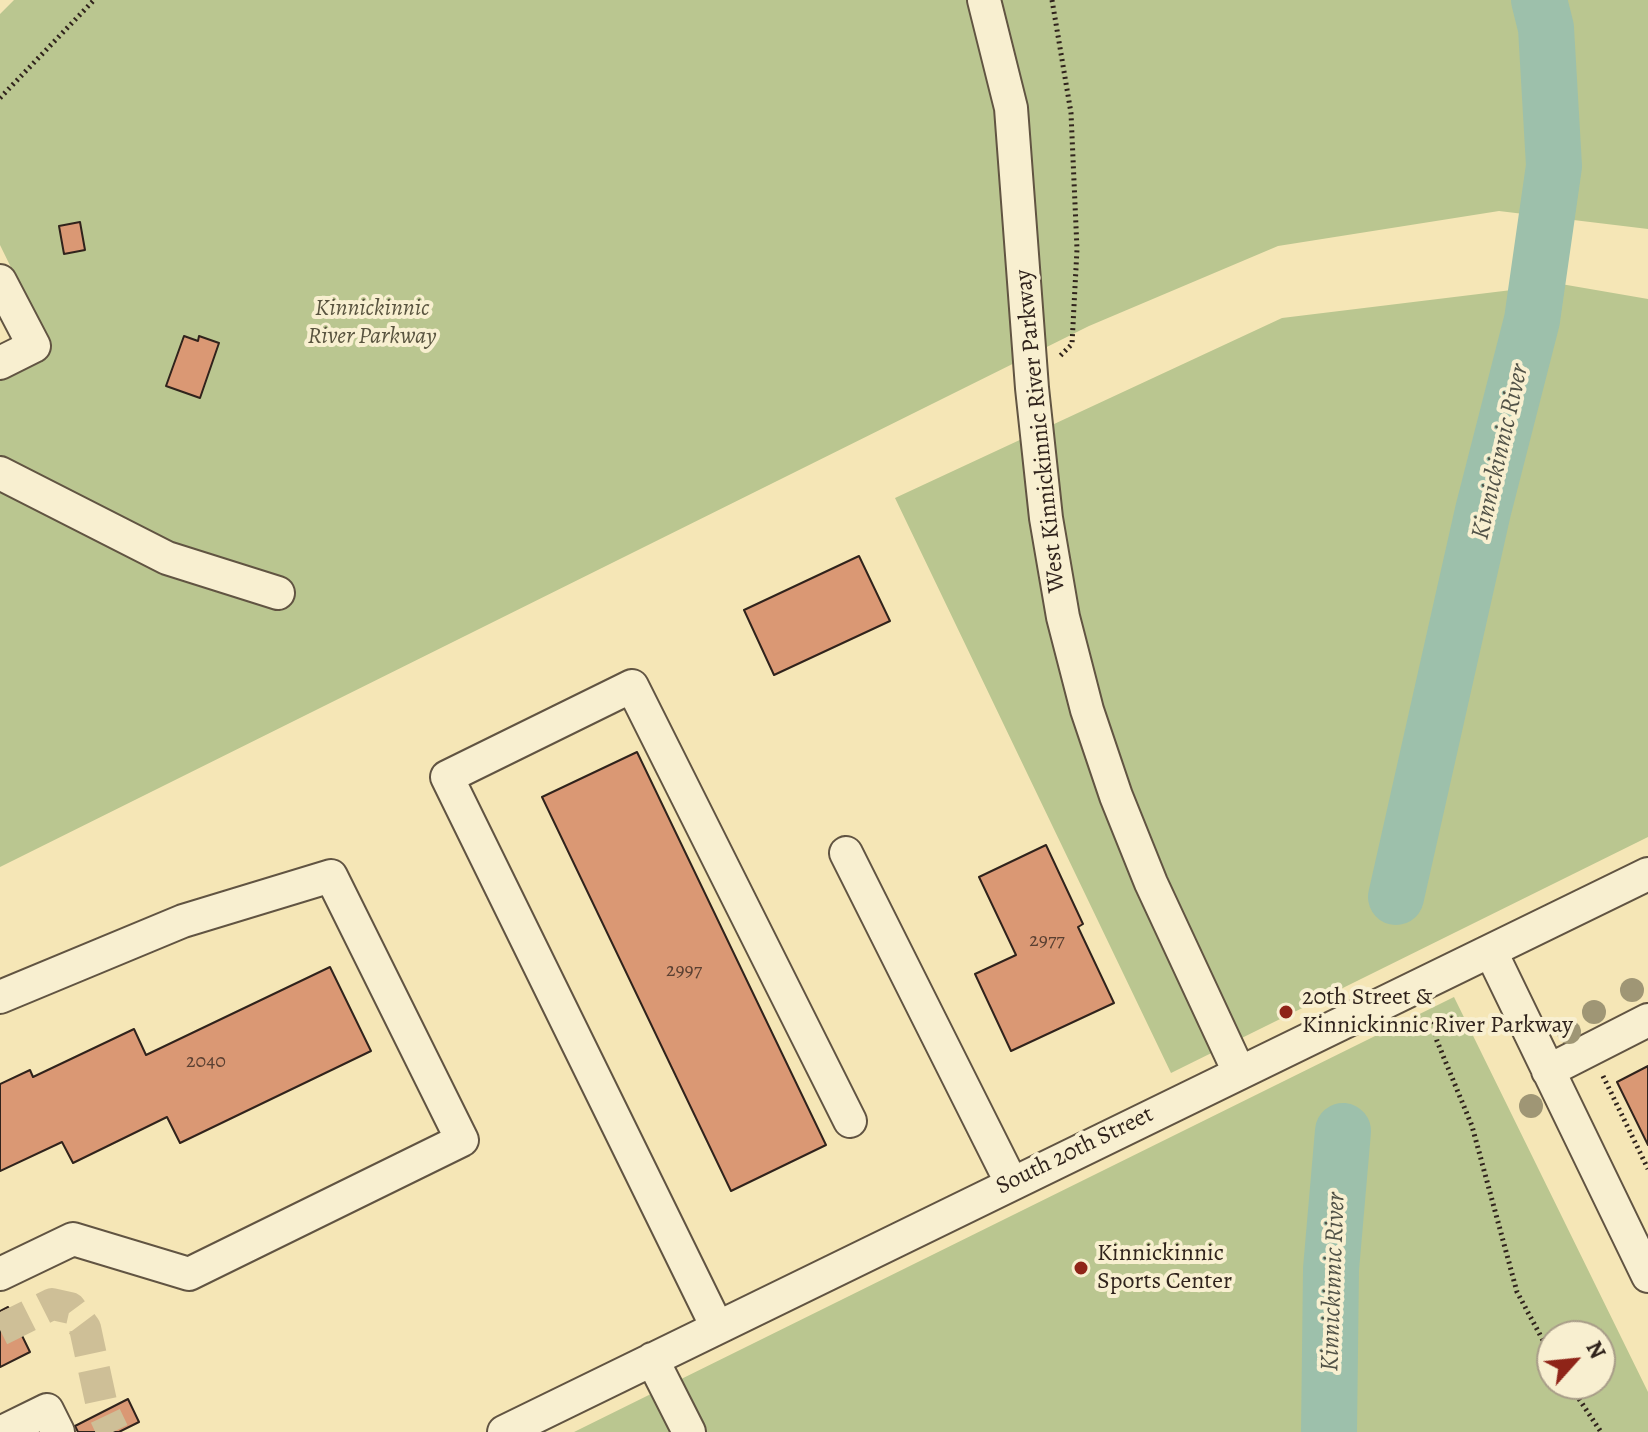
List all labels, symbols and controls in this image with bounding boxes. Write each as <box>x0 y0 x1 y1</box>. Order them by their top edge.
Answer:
street label: West Kinnickinnic River Parkway <box>1010 268 1072 594</box>
park label: Kinnickinnic River Parkway <box>307 295 437 351</box>
water label: Kinnickinnic River <box>1466 361 1536 543</box>
house number: 2977 <box>1029 929 1065 953</box>
house number: 2997 <box>666 959 702 983</box>
place label: 20th Street & Kinnickinnic River Parkway <box>1302 984 1573 1040</box>
marker: 20th Street & Kinnickinnic River Parkway <box>1277 1003 1295 1021</box>
house number: 2040 <box>186 1050 226 1074</box>
street label: South 20th Street <box>992 1100 1158 1202</box>
water label: Kinnickinnic River <box>1315 1192 1353 1372</box>
place label: Kinnickinnic Sports Center <box>1097 1240 1232 1296</box>
marker: Kinnickinnic Sports Center <box>1072 1259 1090 1277</box>
north arrow <box>1536 1320 1616 1400</box>
text: N <box>1579 1336 1613 1364</box>

